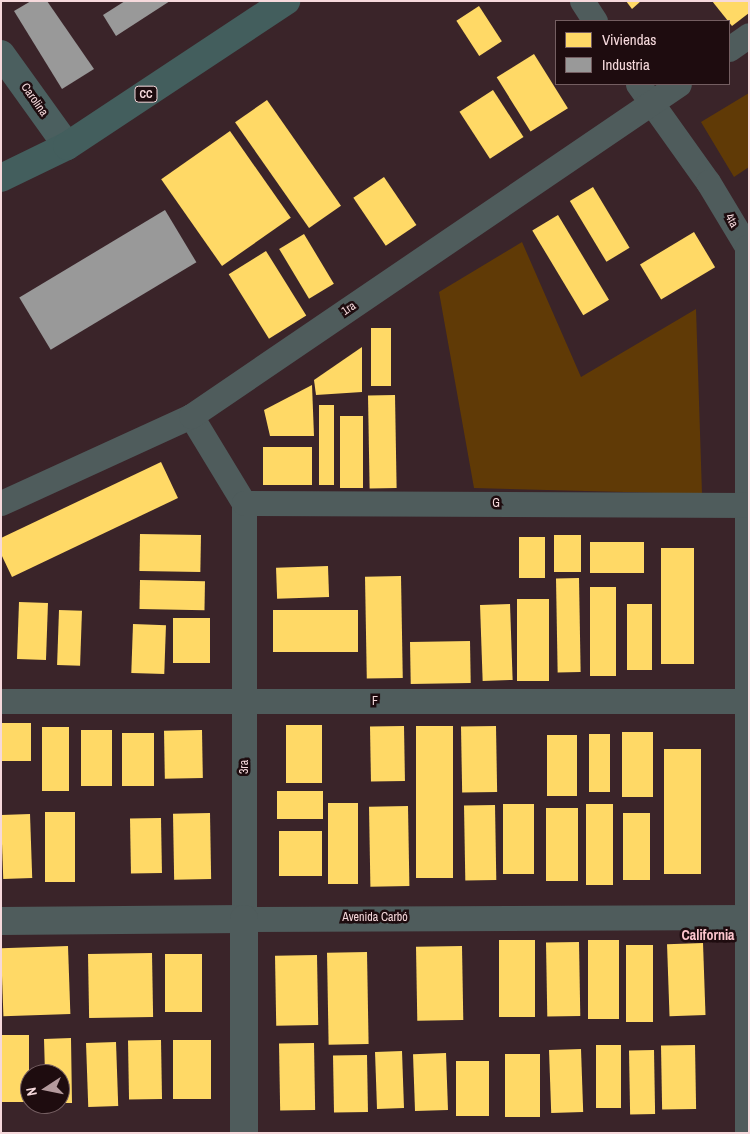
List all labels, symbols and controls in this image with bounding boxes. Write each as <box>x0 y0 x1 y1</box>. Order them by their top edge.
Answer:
legend <box>555 20 730 85</box>
text: Viviendas <box>602 29 657 50</box>
text: Industria <box>602 54 650 75</box>
street label: Carolina <box>17 81 51 119</box>
road number: CC <box>134 86 158 102</box>
street label: 4ta <box>721 211 741 231</box>
street label: 1ra <box>339 299 359 319</box>
street label: G <box>492 497 500 511</box>
street label: F <box>372 695 378 709</box>
street label: 3ra <box>238 760 252 774</box>
street label: Avenida Carbó <box>342 911 408 925</box>
district label: California <box>682 927 734 943</box>
north arrow <box>20 1064 70 1114</box>
text: N <box>22 1086 41 1097</box>

